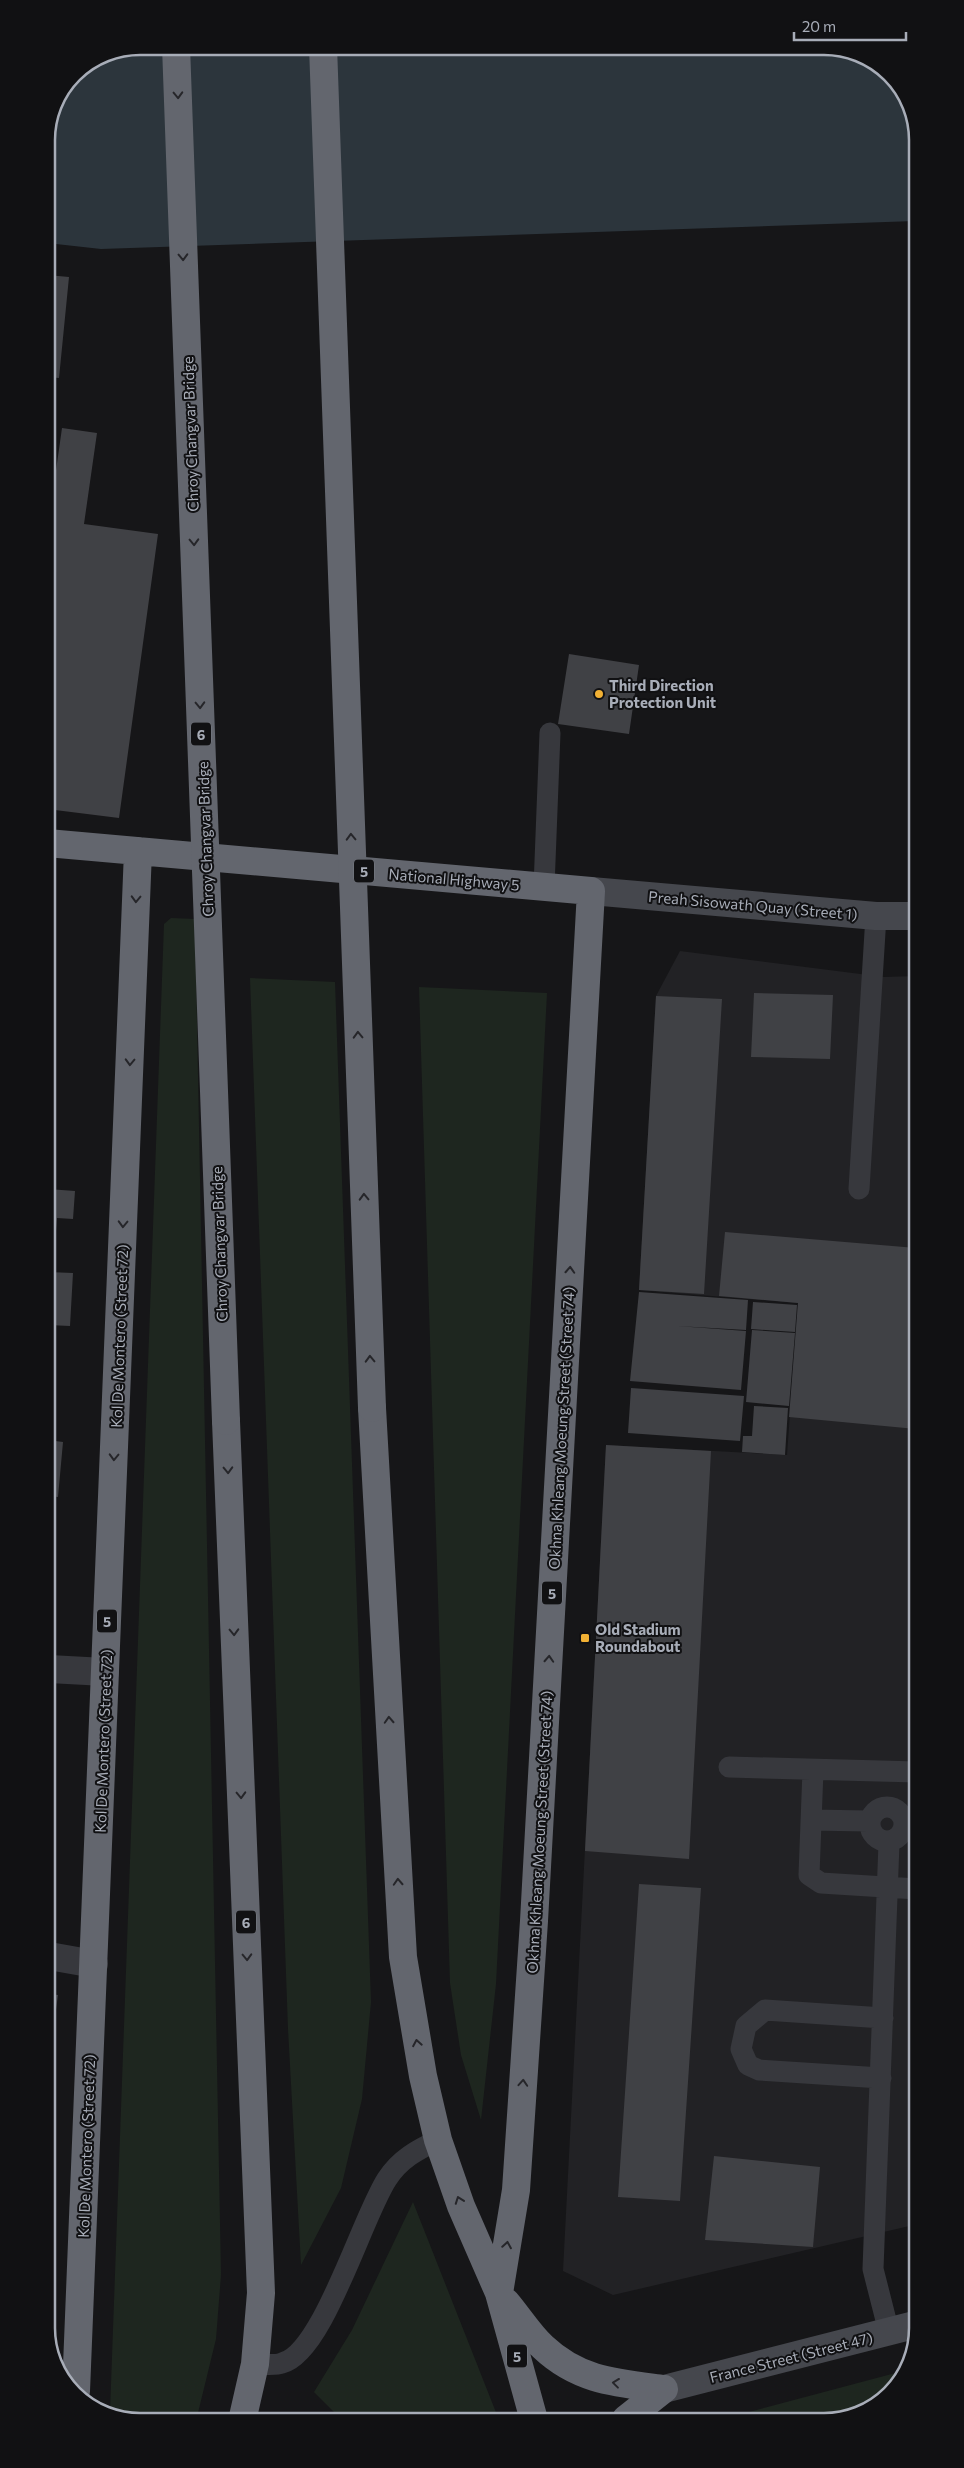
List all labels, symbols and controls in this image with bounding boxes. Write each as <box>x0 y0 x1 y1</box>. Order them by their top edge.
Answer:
scale bar <box>794 10 906 42</box>
text: 20 m <box>802 17 836 35</box>
one-way arrow <box>172 91 183 99</box>
one-way arrow <box>178 254 189 262</box>
street label: Chroy Changvar Bridge <box>178 356 202 512</box>
one-way arrow <box>189 538 199 546</box>
place label: Third Direction Protection Unit <box>609 676 716 711</box>
marker: Third Direction Protection Unit <box>593 688 605 700</box>
one-way arrow <box>194 701 205 709</box>
road number: 6 <box>191 722 211 746</box>
street label: Chroy Changvar Bridge <box>193 761 217 917</box>
one-way arrow <box>346 833 356 841</box>
road number: 5 <box>354 859 374 882</box>
street label: National Highway 5 <box>388 864 520 894</box>
street label: Preah Sisowath Quay (Street 1) <box>648 887 858 923</box>
one-way arrow <box>131 896 141 904</box>
one-way arrow <box>353 1030 364 1038</box>
one-way arrow <box>124 1058 135 1066</box>
street label: Chroy Changvar Bridge <box>207 1166 231 1322</box>
one-way arrow <box>359 1193 369 1200</box>
one-way arrow <box>118 1220 129 1228</box>
street label: Kol De Montero (Street 72) <box>107 1244 131 1428</box>
one-way arrow <box>565 1265 576 1273</box>
street label: Okhna Khleang Moeung Street (Street 74) <box>545 1286 577 1570</box>
one-way arrow <box>364 1355 375 1363</box>
one-way arrow <box>109 1453 119 1461</box>
one-way arrow <box>222 1466 233 1474</box>
road number: 5 <box>542 1582 562 1605</box>
road number: 5 <box>97 1610 117 1632</box>
place label: Old Stadium Roundabout <box>595 1620 681 1655</box>
one-way arrow <box>229 1629 240 1637</box>
marker: Old Stadium Roundabout <box>579 1632 591 1644</box>
street label: Kol De Montero (Street 72) <box>91 1649 115 1833</box>
one-way arrow <box>543 1655 554 1663</box>
street label: Okhna Khleang Moeung Street (Street 74) <box>523 1690 555 1974</box>
one-way arrow <box>383 1716 394 1724</box>
one-way arrow <box>235 1791 246 1799</box>
one-way arrow <box>393 1878 404 1886</box>
road number: 6 <box>236 1910 256 1934</box>
one-way arrow <box>242 1953 253 1961</box>
one-way arrow <box>413 2039 423 2048</box>
street label: Kol De Montero (Street 72) <box>74 2054 98 2238</box>
one-way arrow <box>518 2079 529 2087</box>
one-way arrow <box>455 2196 465 2205</box>
one-way arrow <box>501 2240 511 2249</box>
street label: France Street (Street 47) <box>708 2328 874 2386</box>
road number: 5 <box>507 2344 527 2368</box>
one-way arrow <box>611 2378 619 2389</box>

